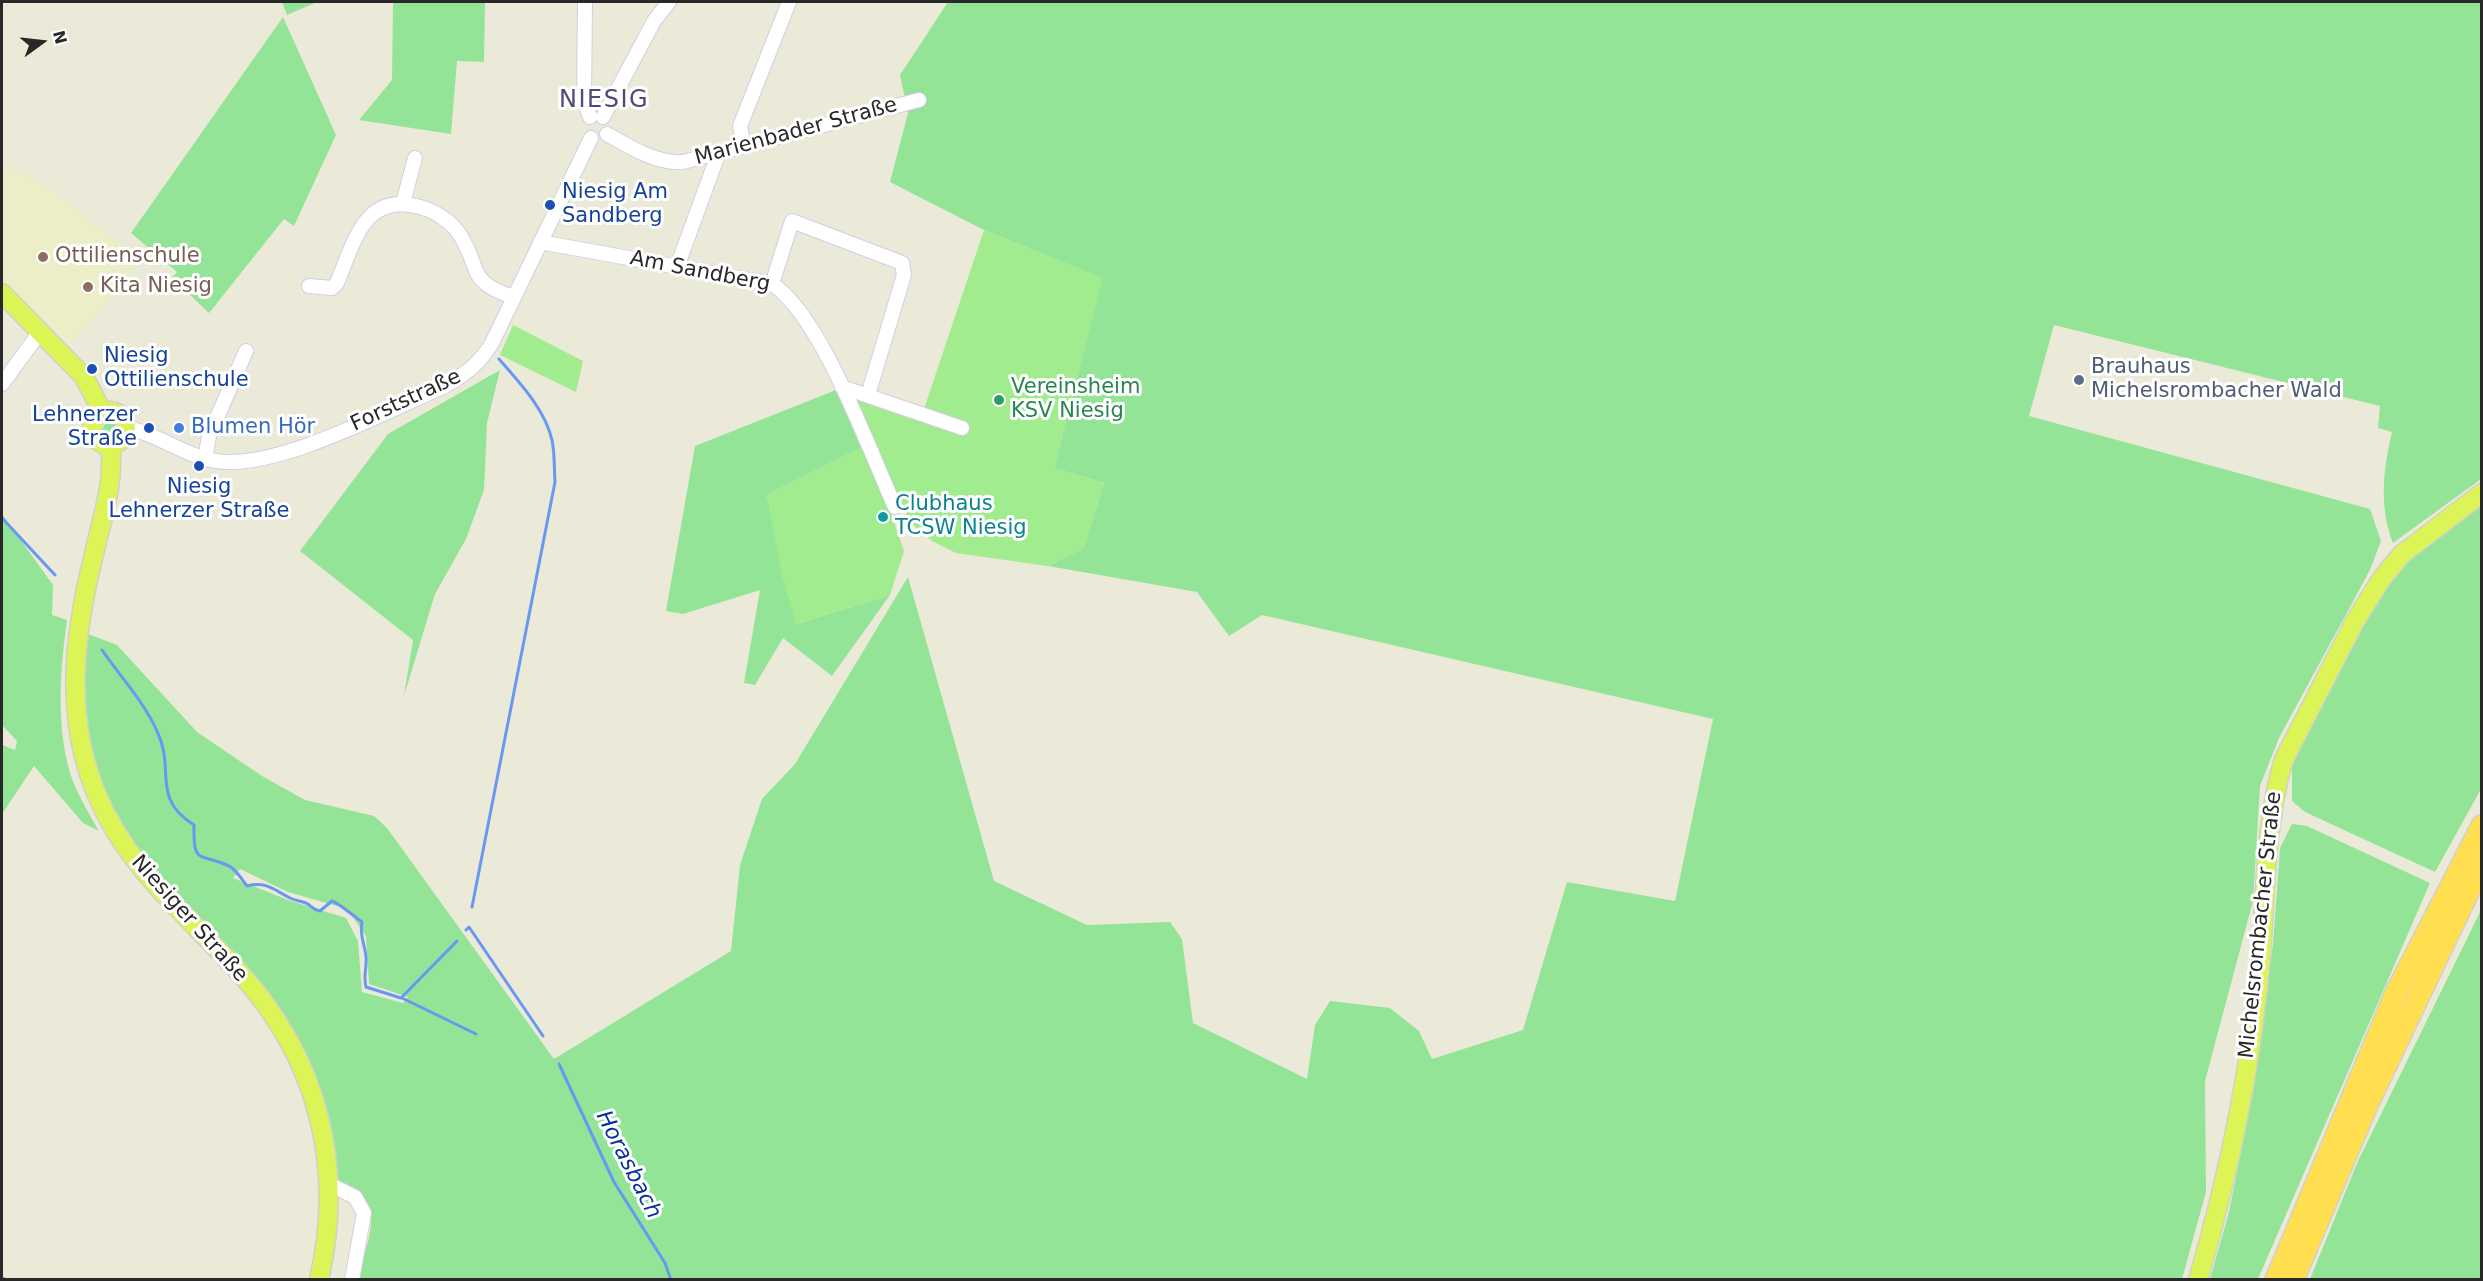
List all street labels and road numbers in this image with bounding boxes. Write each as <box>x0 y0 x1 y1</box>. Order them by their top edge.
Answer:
street label: Marienbader Straße <box>692 93 900 171</box>
street label: Am Sandberg <box>628 246 772 298</box>
street label: Forststraße <box>347 364 465 438</box>
street label: Michelsrombacher Straße <box>2234 790 2288 1060</box>
street label: Niesiger Straße <box>125 850 253 988</box>

